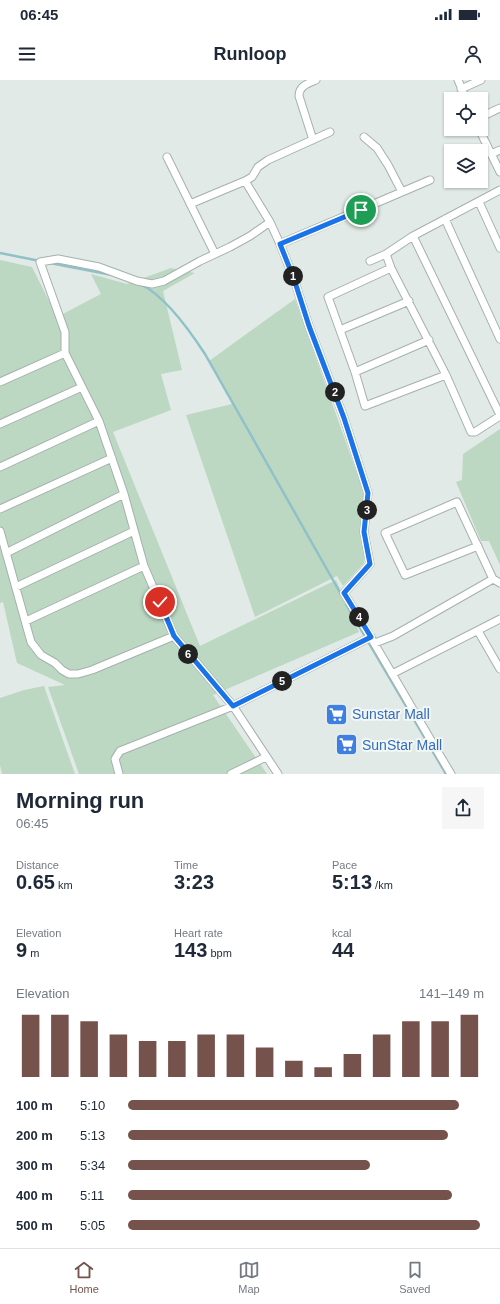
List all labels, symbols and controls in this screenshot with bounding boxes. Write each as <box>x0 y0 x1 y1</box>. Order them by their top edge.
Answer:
text: 06:45 <box>20 6 58 23</box>
icon: menu <box>16 43 38 65</box>
icon: person <box>462 43 484 65</box>
text: Runloop <box>214 44 286 64</box>
map controls <box>444 92 488 188</box>
button: locate <box>444 92 488 136</box>
button: layers <box>444 144 488 188</box>
pin <box>344 193 378 227</box>
icon: arrive <box>350 199 372 221</box>
pin: 1 <box>283 266 303 286</box>
text: 1 <box>290 270 296 282</box>
pin: 2 <box>325 382 345 402</box>
text: 2 <box>332 386 338 398</box>
pin: 3 <box>357 500 377 520</box>
text: 3 <box>364 504 370 516</box>
pin <box>143 585 177 619</box>
icon: check <box>149 591 171 613</box>
pin: 4 <box>349 607 369 627</box>
text: 4 <box>356 611 362 623</box>
pin: 6 <box>178 644 198 664</box>
text: 6 <box>185 648 191 660</box>
pin: 5 <box>272 671 292 691</box>
text: 5 <box>279 675 285 687</box>
supermarket icon: Sunstar Mall <box>323 701 349 727</box>
place label: Sunstar Mall <box>352 706 430 722</box>
supermarket icon: SunStar Mall <box>334 732 360 758</box>
place label: SunStar Mall <box>362 737 442 753</box>
button: share <box>442 787 484 829</box>
text: Morning run <box>16 788 144 813</box>
text: 06:45 <box>16 816 49 831</box>
text: Distance <box>16 859 59 871</box>
text: Time <box>174 859 198 871</box>
text: Pace <box>332 859 357 871</box>
text: 0.65 <box>16 871 55 893</box>
text: 3:23 <box>174 871 214 893</box>
text: 5:13 <box>332 871 372 893</box>
text: km <box>55 879 73 891</box>
text: /km <box>372 879 393 891</box>
text: Elevation <box>16 927 61 939</box>
text: Heart rate <box>174 927 223 939</box>
text: kcal <box>332 927 352 939</box>
text: 9 <box>16 939 27 961</box>
text: 143 <box>174 939 207 961</box>
text: 44 <box>332 939 354 961</box>
text: m <box>27 947 39 959</box>
text: bpm <box>207 947 232 959</box>
text: Elevation <box>16 986 69 1001</box>
text: 141–149 m <box>419 986 484 1001</box>
text: 100 m <box>16 1098 53 1113</box>
text: 5:10 <box>80 1098 105 1113</box>
text: 200 m <box>16 1128 53 1143</box>
text: 5:13 <box>80 1128 105 1143</box>
text: 300 m <box>16 1158 53 1173</box>
text: 5:34 <box>80 1158 105 1173</box>
text: 400 m <box>16 1188 53 1203</box>
text: 5:11 <box>80 1188 104 1203</box>
text: 500 m <box>16 1218 53 1233</box>
text: 5:05 <box>80 1218 105 1233</box>
tab: Home <box>70 1259 99 1295</box>
tab: Map <box>238 1259 260 1295</box>
tab: Saved <box>399 1259 430 1295</box>

